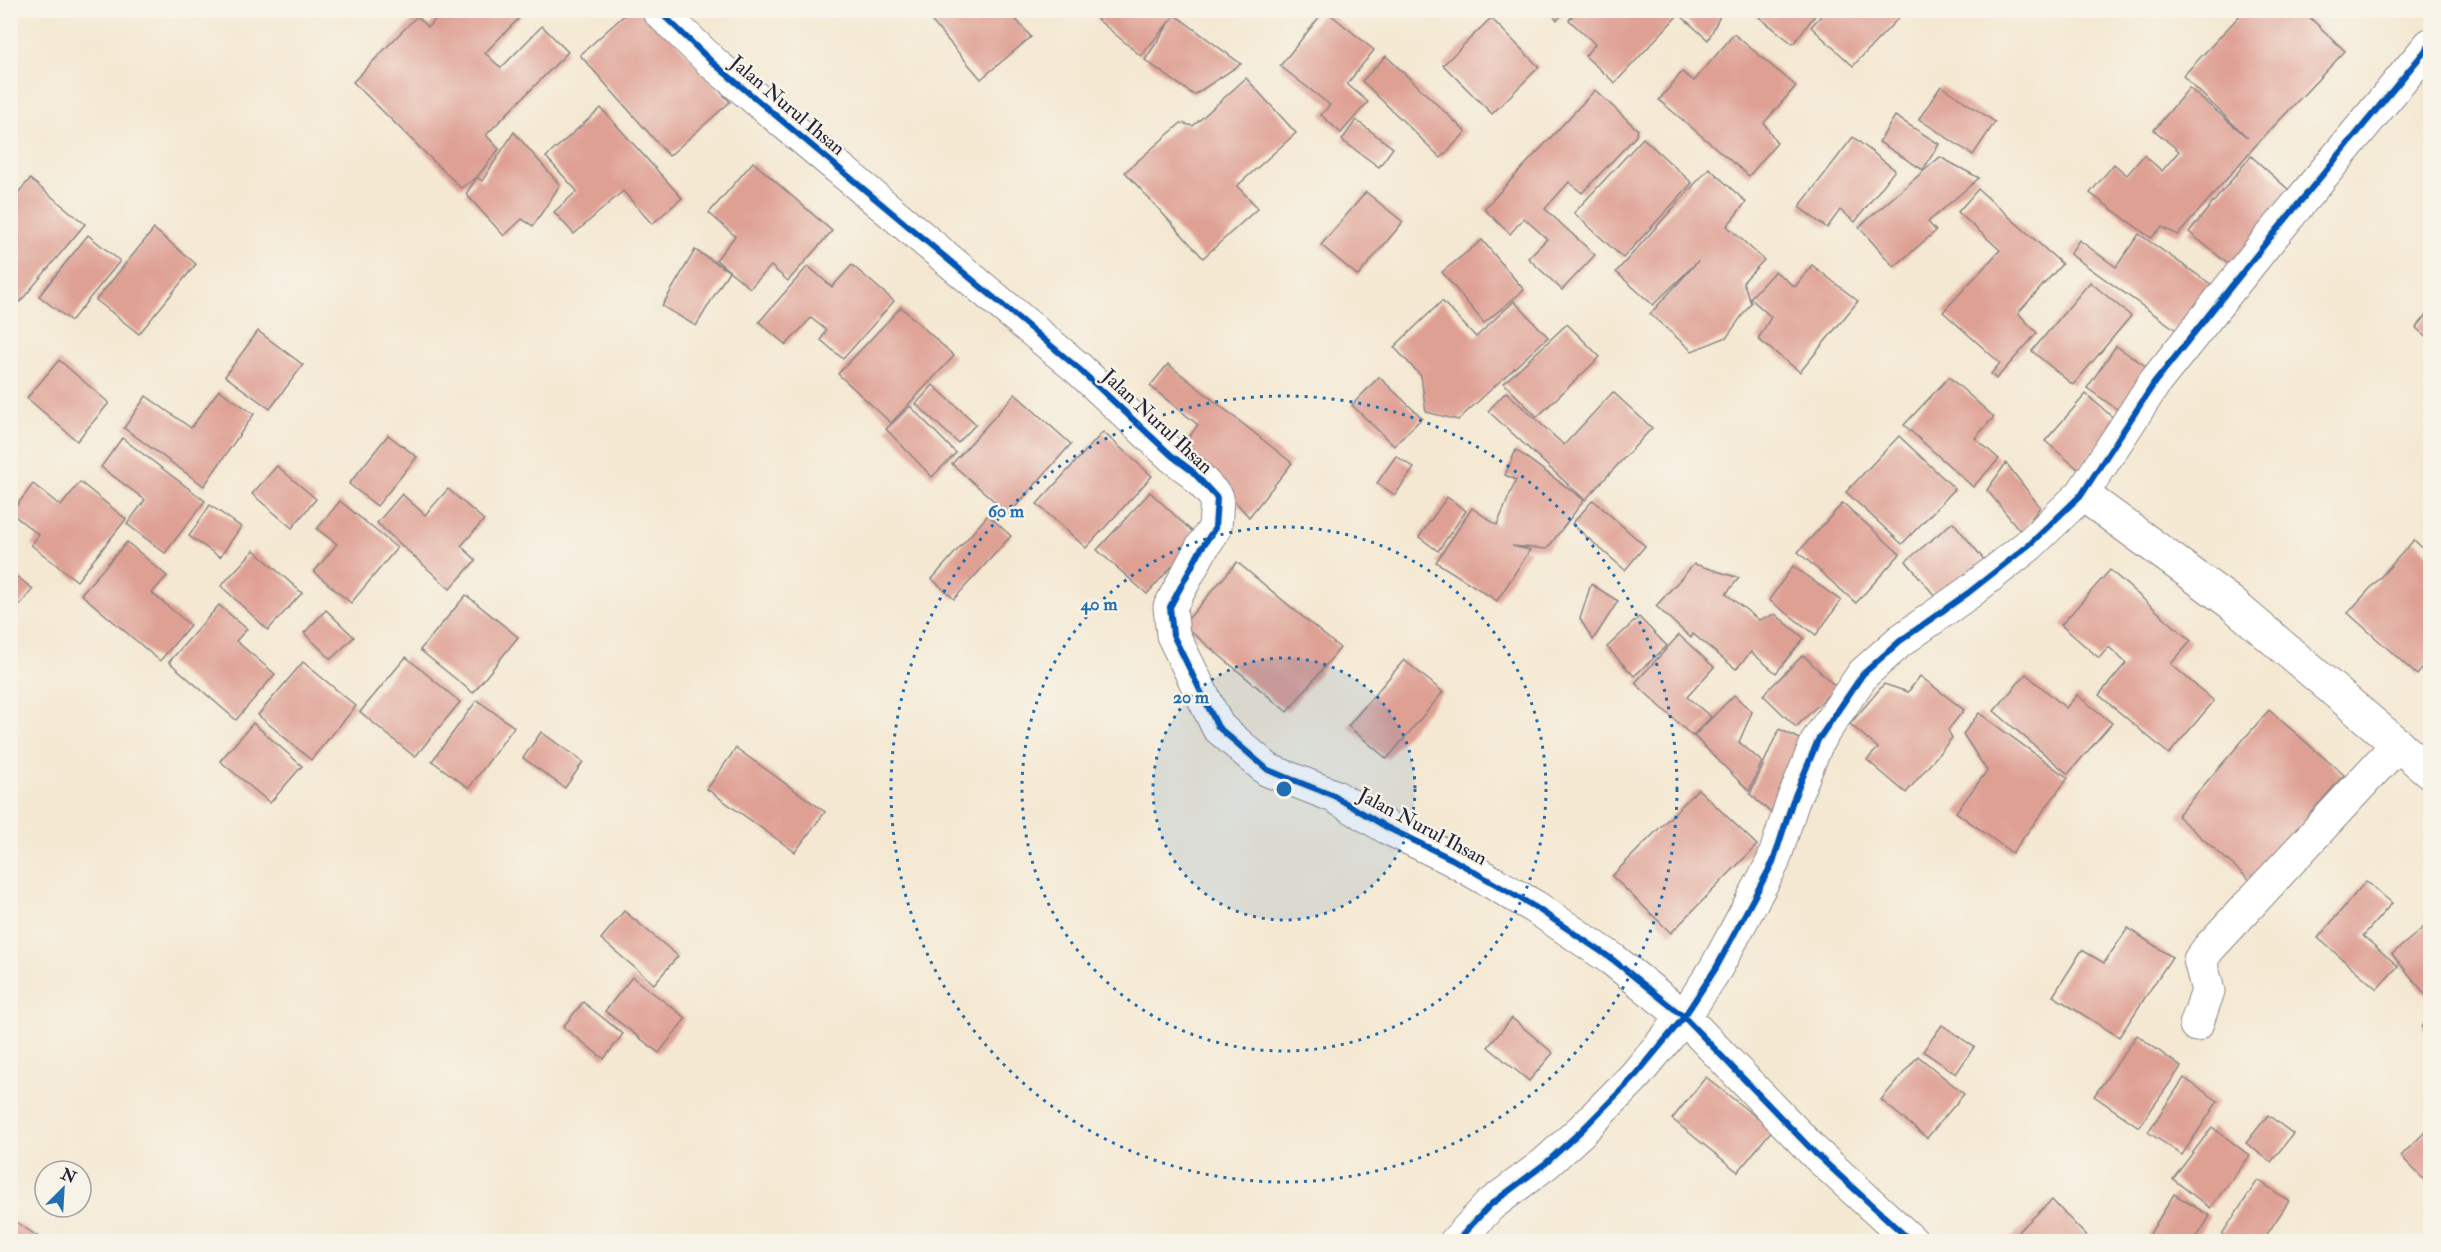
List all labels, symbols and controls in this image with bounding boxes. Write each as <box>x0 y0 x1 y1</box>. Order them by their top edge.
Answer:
street label: Jalan Nurul Ihsan <box>724 49 850 161</box>
street label: Jalan Nurul Ihsan <box>1096 363 1218 479</box>
text: 60 m <box>988 500 1025 523</box>
text: 40 m <box>1080 593 1118 616</box>
text: 20 m <box>1173 686 1210 709</box>
centre of rings <box>1274 779 1294 799</box>
street label: Jalan Nurul Ihsan <box>1353 781 1492 871</box>
north arrow <box>33 1159 93 1219</box>
text: N <box>57 1164 80 1189</box>

